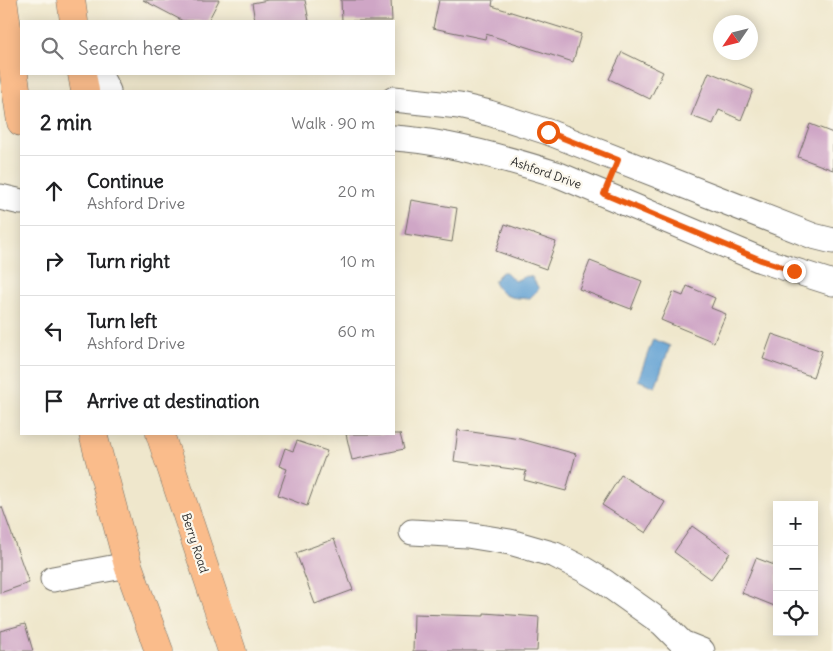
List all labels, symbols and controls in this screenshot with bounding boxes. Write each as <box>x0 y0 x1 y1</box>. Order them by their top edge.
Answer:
north arrow <box>713 15 758 60</box>
search box <box>20 20 395 75</box>
icon: search <box>38 34 66 62</box>
text: Search here <box>78 36 181 60</box>
text: 2 min <box>40 109 92 136</box>
text: Walk · 90 m <box>291 113 375 133</box>
route start <box>537 121 560 144</box>
street label: Ashford Drive <box>509 153 583 192</box>
text: Continue <box>87 169 164 193</box>
icon: ahead <box>40 177 68 205</box>
text: 20 m <box>338 181 375 201</box>
text: Ashford Drive <box>87 193 185 213</box>
icon: right <box>40 247 68 275</box>
text: Turn right <box>87 249 170 273</box>
text: 10 m <box>340 251 375 271</box>
route end <box>783 260 806 283</box>
text: Turn left <box>87 309 157 333</box>
icon: left <box>40 317 68 345</box>
text: 60 m <box>337 321 375 341</box>
text: Ashford Drive <box>87 333 185 353</box>
icon: arrive <box>40 387 68 415</box>
text: Arrive at destination <box>87 389 260 413</box>
map controls <box>773 501 818 636</box>
button: + <box>773 501 818 546</box>
street label: Berry Road <box>179 511 212 575</box>
button: − <box>773 546 818 591</box>
button: locate <box>773 591 818 636</box>

